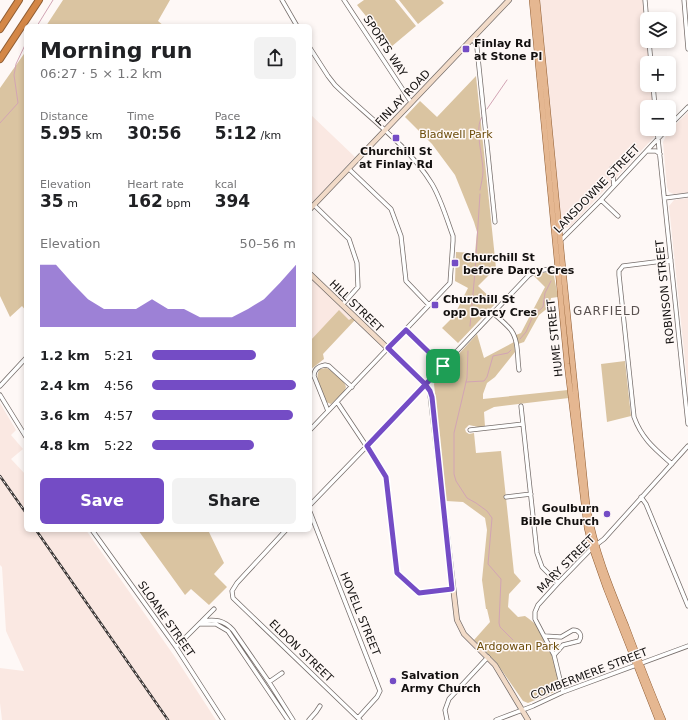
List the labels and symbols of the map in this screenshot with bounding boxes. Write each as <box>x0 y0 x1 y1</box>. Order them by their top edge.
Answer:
street label: SPORTS WAY <box>360 13 410 79</box>
place label: Finlay Rd at Stone Pl <box>474 37 542 63</box>
marker: Finlay Rd at Stone Pl <box>461 44 471 54</box>
street label: FINLAY ROAD <box>373 67 433 129</box>
park label: Bladwell Park <box>419 128 493 141</box>
marker: Churchill St at Finlay Rd <box>391 133 401 143</box>
street label: LANSDOWNE STREET <box>551 142 643 236</box>
place label: Churchill St at Finlay Rd <box>359 145 433 171</box>
street label: ROBINSON STREET <box>653 239 677 345</box>
place label: Churchill St before Darcy Cres <box>463 251 575 277</box>
marker: Churchill St before Darcy Cres <box>450 258 460 268</box>
street label: HILL STREET <box>327 277 386 335</box>
place label: Churchill St opp Darcy Cres <box>443 293 538 319</box>
street label: HUME STREET <box>544 298 566 378</box>
marker: Churchill St opp Darcy Cres <box>430 300 440 310</box>
district label: GARFIELD <box>573 304 641 318</box>
pin <box>426 349 460 383</box>
place label: Goulburn Bible Church <box>520 502 599 528</box>
marker: Goulburn Bible Church <box>602 509 612 519</box>
street label: MARY STREET <box>534 532 598 596</box>
street label: HOVELL STREET <box>337 570 383 658</box>
street label: SLOANE STREET <box>135 579 197 660</box>
street label: ELDON STREET <box>266 617 336 685</box>
park label: Ardgowan Park <box>477 640 560 653</box>
street label: COMBERMERE STREET <box>529 646 650 702</box>
place label: Salvation Army Church <box>401 669 481 695</box>
marker: Salvation Army Church <box>388 676 398 686</box>

